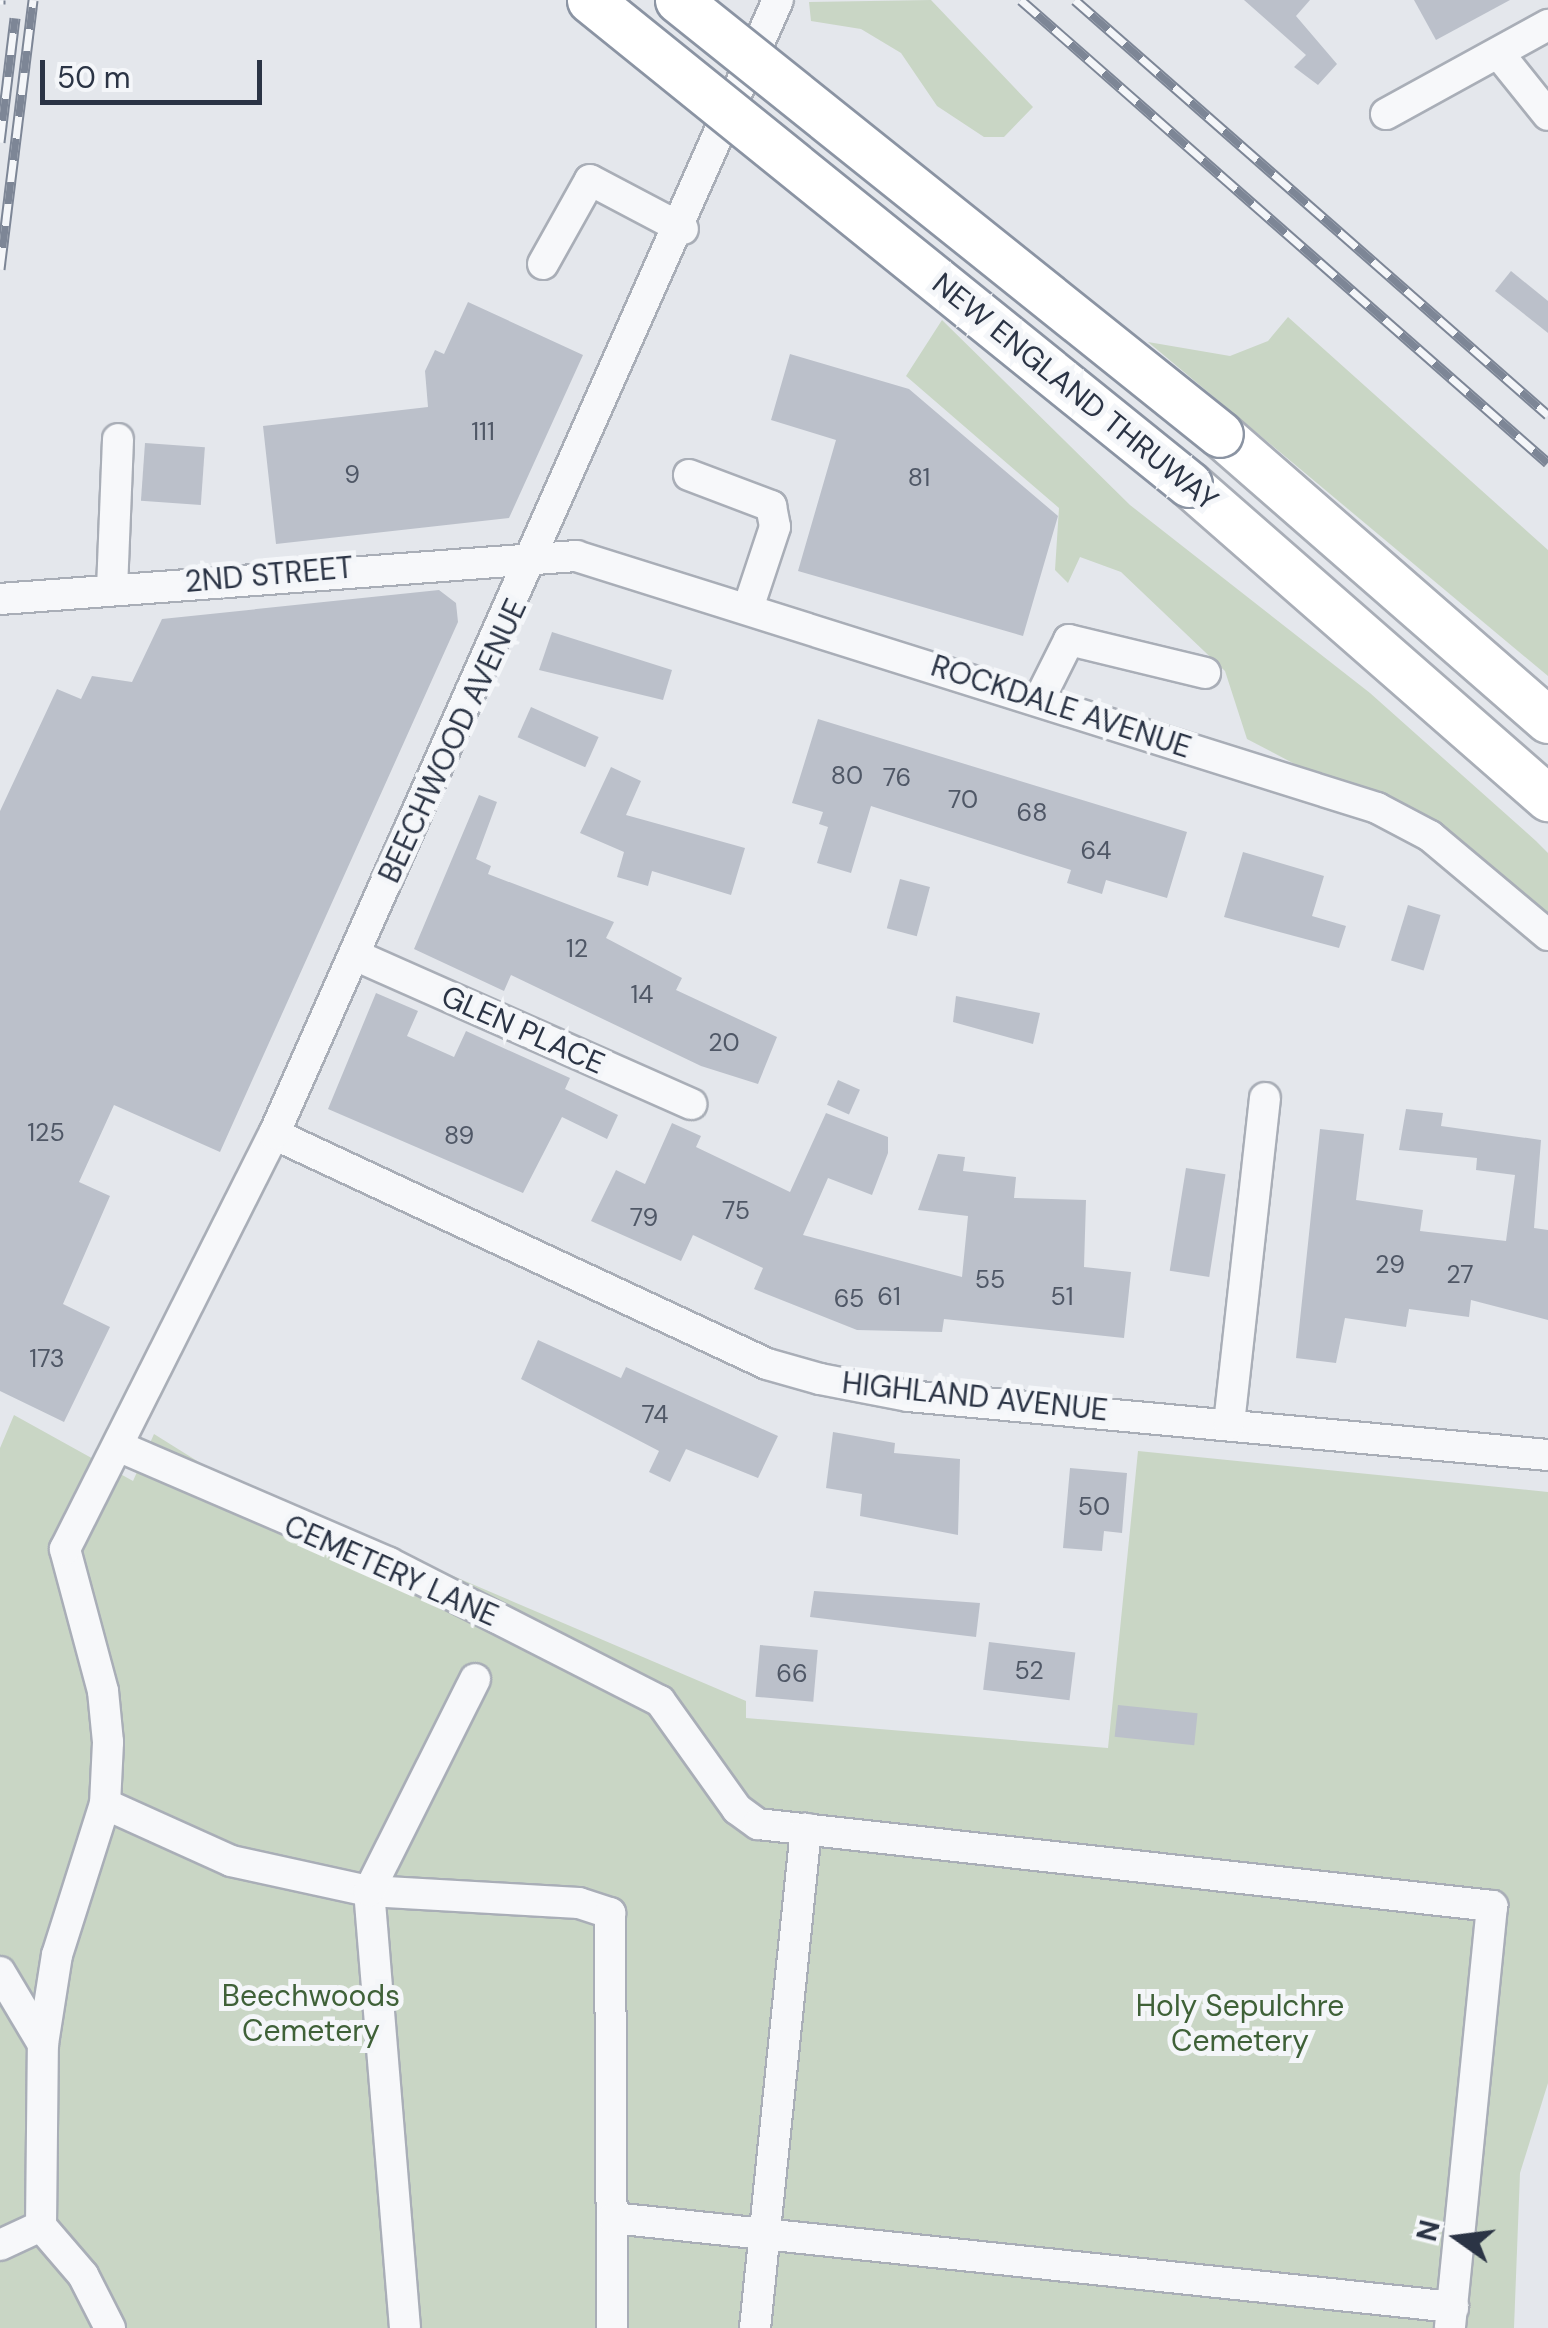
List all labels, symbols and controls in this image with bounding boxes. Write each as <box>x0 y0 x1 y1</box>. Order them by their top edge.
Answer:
scale bar <box>45 40 268 102</box>
text: 50 m <box>57 58 131 97</box>
street label: NEW ENGLAND THRUWAY <box>925 266 1225 518</box>
house number: 111 <box>471 417 495 447</box>
house number: 9 <box>344 460 360 490</box>
house number: 81 <box>908 463 930 493</box>
street label: 2ND STREET <box>183 550 355 600</box>
street label: BEECHWOOD AVENUE <box>371 594 535 888</box>
street label: ROCKDALE AVENUE <box>926 648 1196 766</box>
house number: 80 <box>831 761 863 791</box>
house number: 76 <box>883 763 911 793</box>
house number: 70 <box>948 785 978 815</box>
house number: 68 <box>1017 798 1047 828</box>
house number: 64 <box>1081 836 1111 866</box>
house number: 12 <box>566 934 588 964</box>
street label: GLEN PLACE <box>436 978 610 1082</box>
house number: 14 <box>631 980 653 1010</box>
house number: 20 <box>708 1028 740 1058</box>
house number: 125 <box>27 1118 65 1148</box>
house number: 89 <box>444 1121 474 1151</box>
house number: 75 <box>722 1196 750 1226</box>
house number: 79 <box>630 1203 658 1233</box>
house number: 29 <box>1375 1250 1405 1280</box>
house number: 27 <box>1446 1260 1474 1290</box>
house number: 55 <box>975 1265 1005 1295</box>
house number: 61 <box>877 1282 901 1312</box>
house number: 51 <box>1050 1282 1074 1312</box>
house number: 65 <box>834 1284 864 1314</box>
house number: 173 <box>29 1344 65 1374</box>
street label: HIGHLAND AVENUE <box>840 1365 1110 1429</box>
house number: 74 <box>641 1400 669 1430</box>
house number: 50 <box>1078 1492 1110 1522</box>
street label: CEMETERY LANE <box>279 1508 503 1634</box>
house number: 52 <box>1014 1656 1044 1686</box>
house number: 66 <box>776 1659 808 1689</box>
park label: Beechwoods Cemetery <box>222 1978 400 2048</box>
park label: Holy Sepulchre Cemetery <box>1136 1988 1344 2058</box>
north arrow <box>1408 2188 1508 2288</box>
text: N <box>1408 2216 1449 2245</box>

